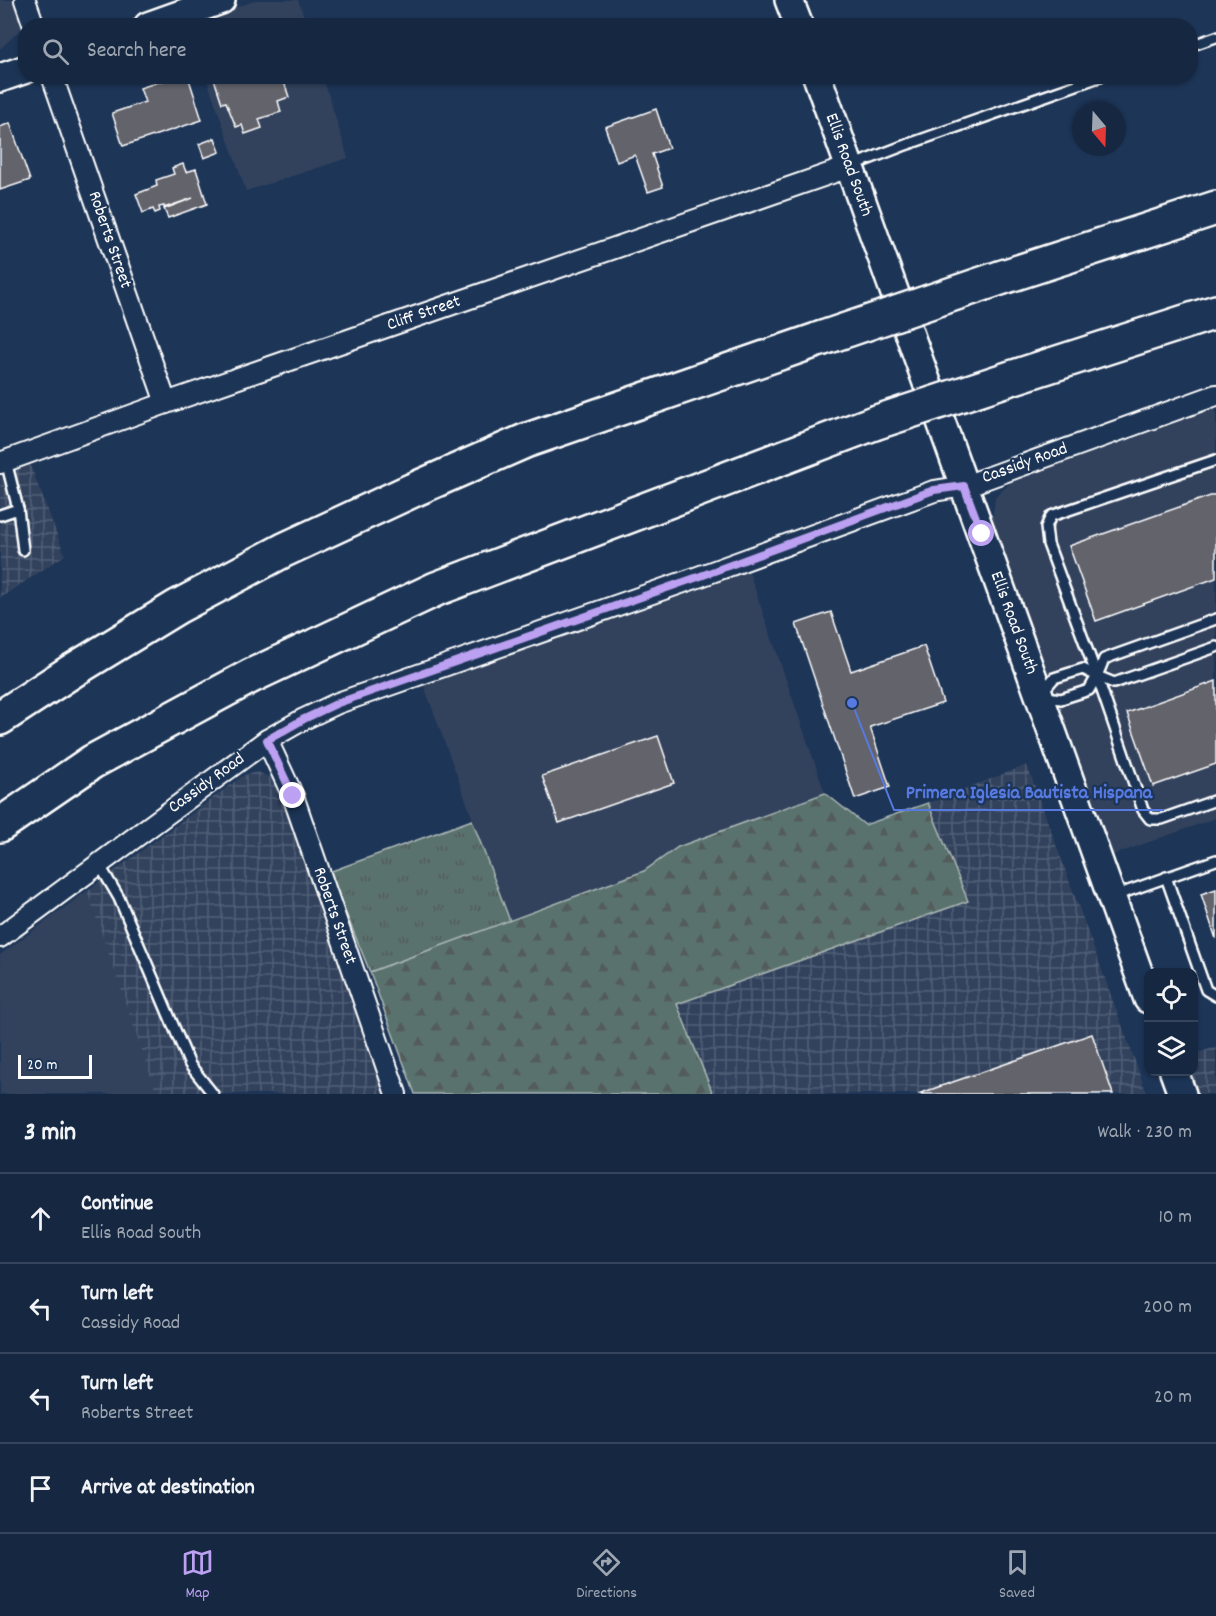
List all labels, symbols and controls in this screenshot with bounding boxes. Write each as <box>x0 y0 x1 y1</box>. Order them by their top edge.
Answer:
search box <box>18 18 1198 84</box>
icon: search <box>39 35 72 68</box>
text: Search here <box>87 36 186 67</box>
north arrow <box>1072 102 1126 156</box>
street label: Ellis Road South <box>818 110 878 220</box>
street label: Roberts Street <box>81 188 137 292</box>
street label: Cliff Street <box>384 290 465 338</box>
street label: Cassidy Road <box>979 437 1071 491</box>
route start <box>968 520 994 546</box>
street label: Ellis Road South <box>983 568 1043 678</box>
street label: Cassidy Road <box>164 748 250 820</box>
callout: Primera Iglesia Bautista Hispana <box>894 772 1164 810</box>
text: Primera Iglesia Bautista Hispana <box>906 780 1153 808</box>
route end <box>279 782 305 808</box>
street label: Roberts Street <box>306 864 362 968</box>
map controls <box>1144 968 1198 1076</box>
button: locate <box>1144 968 1198 1022</box>
button: layers <box>1144 1022 1198 1076</box>
scale bar <box>18 1052 92 1080</box>
text: 20 m <box>27 1054 57 1077</box>
text: 3 min <box>24 1115 76 1152</box>
text: Walk · 230 m <box>1098 1119 1192 1147</box>
text: Continue <box>81 1189 153 1220</box>
icon: ahead <box>24 1202 57 1235</box>
text: 10 m <box>1158 1204 1192 1232</box>
text: Ellis Road South <box>81 1220 201 1248</box>
text: Turn left <box>81 1279 153 1310</box>
icon: left <box>24 1292 57 1325</box>
text: 200 m <box>1143 1294 1192 1322</box>
text: Cassidy Road <box>81 1310 180 1338</box>
text: Turn left <box>81 1369 153 1400</box>
icon: left <box>24 1382 57 1415</box>
text: 20 m <box>1154 1384 1192 1412</box>
text: Roberts Street <box>81 1400 194 1428</box>
icon: arrive <box>24 1472 57 1505</box>
text: Arrive at destination <box>81 1473 255 1504</box>
tab: Map <box>181 1546 214 1605</box>
tab: Directions <box>576 1546 637 1605</box>
tab: Saved <box>999 1546 1035 1605</box>

